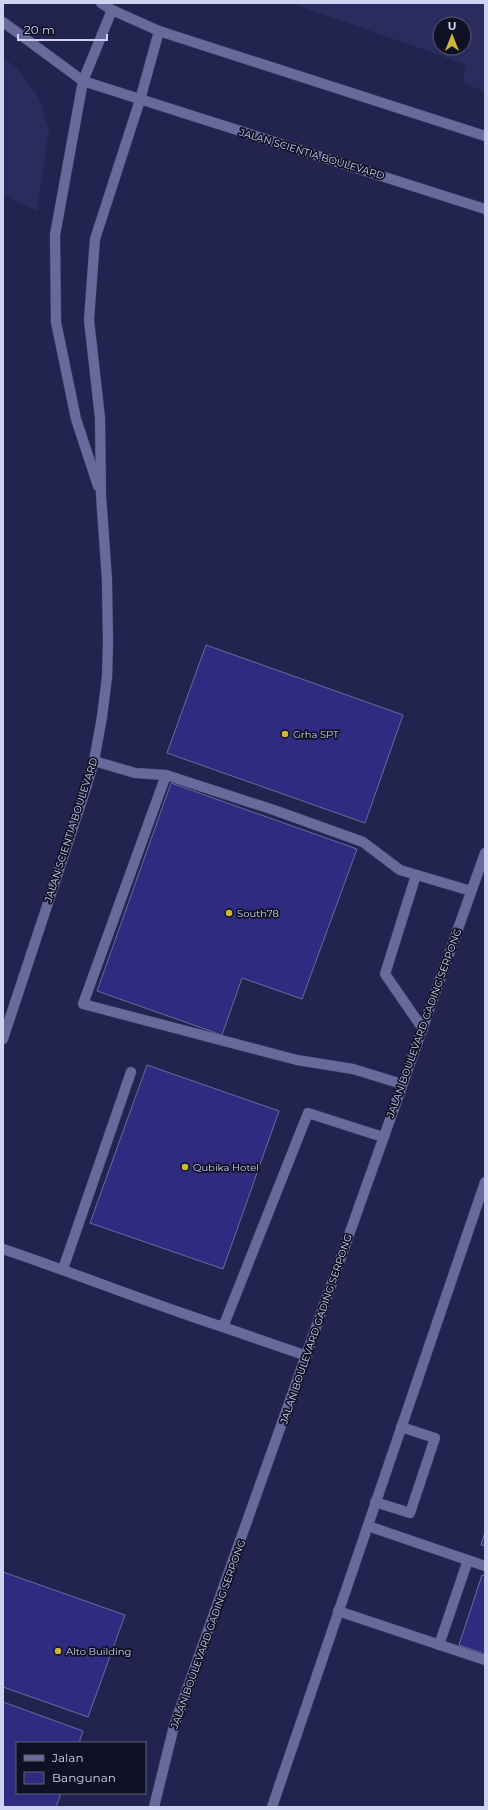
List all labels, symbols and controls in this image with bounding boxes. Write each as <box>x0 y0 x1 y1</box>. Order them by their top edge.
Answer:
scale bar <box>18 16 107 42</box>
north arrow <box>432 16 472 56</box>
text: U <box>448 19 456 33</box>
text: 20 m <box>24 22 55 37</box>
street label: JALAN SCIENTIA BOULEVARD <box>237 125 386 182</box>
place label: Grha SPT <box>293 728 339 741</box>
marker: Grha SPT <box>280 729 290 739</box>
street label: JALAN SCIENTIA BOULEVARD <box>41 756 101 905</box>
place label: South78 <box>237 907 279 920</box>
marker: South78 <box>224 908 234 918</box>
street label: JALAN BOULEVARD GADING SERPONG <box>383 927 464 1120</box>
place label: Qubika Hotel <box>193 1161 259 1174</box>
marker: Qubika Hotel <box>180 1162 190 1172</box>
street label: JALAN BOULEVARD GADING SERPONG <box>277 1232 355 1427</box>
street label: JALAN BOULEVARD GADING SERPONG <box>167 1538 248 1731</box>
place label: Alto Building <box>66 1645 131 1658</box>
marker: Alto Building <box>53 1646 63 1656</box>
legend <box>16 1742 146 1794</box>
text: Jalan <box>51 1750 84 1765</box>
text: Bangunan <box>52 1770 116 1785</box>

